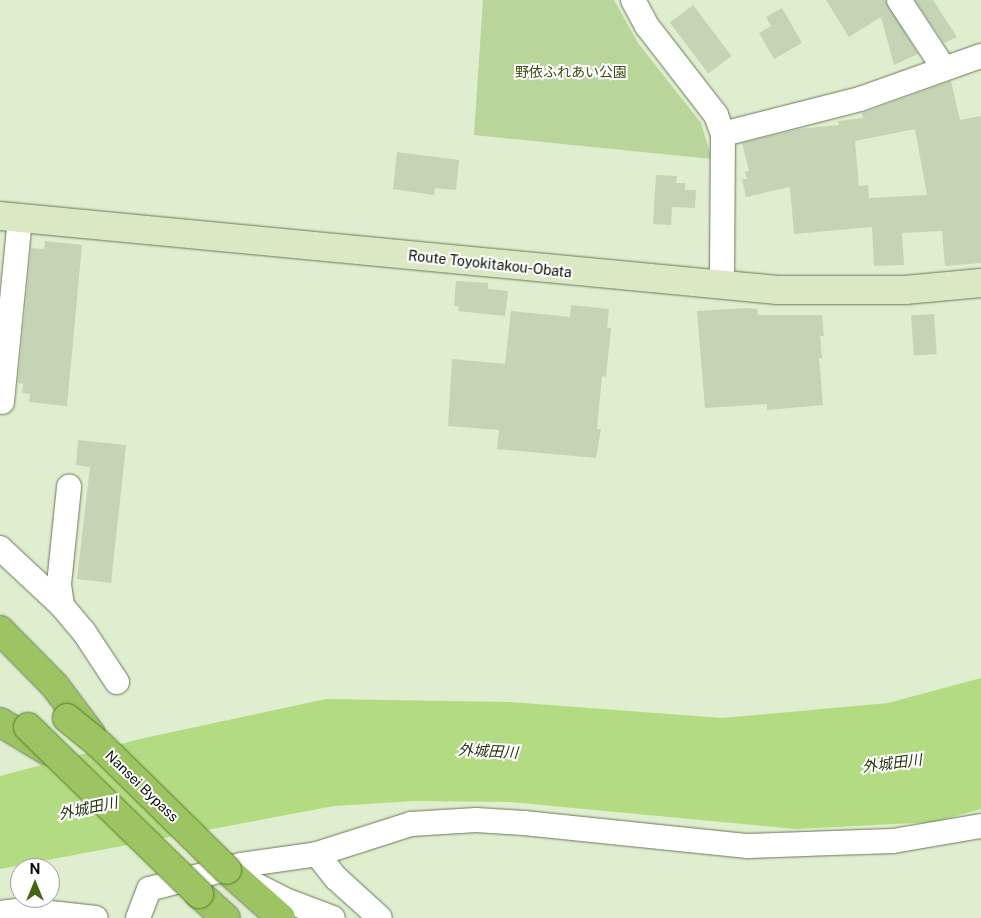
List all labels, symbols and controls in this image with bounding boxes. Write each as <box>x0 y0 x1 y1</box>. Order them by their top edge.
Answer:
park label: 野依ふれあい公園 <box>515 64 627 80</box>
street label: Route Toyokitakou-Obata <box>407 247 573 281</box>
water label: 外城田川 <box>458 740 518 762</box>
street label: Nansei Bypass <box>102 747 182 825</box>
water label: 外城田川 <box>861 750 923 776</box>
water label: 外城田川 <box>57 793 119 823</box>
north arrow <box>10 858 60 908</box>
text: N <box>30 861 40 877</box>

